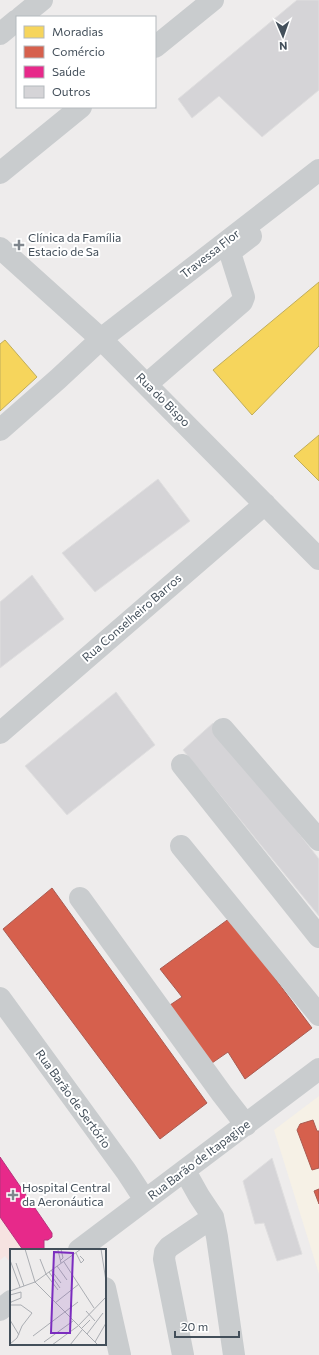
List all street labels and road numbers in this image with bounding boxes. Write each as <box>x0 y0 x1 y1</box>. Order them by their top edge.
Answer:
street label: Travessa Flor <box>177 226 242 281</box>
street label: Rua do Bispo <box>134 370 193 429</box>
street label: Rua Conselheiro Barros <box>79 570 184 664</box>
street label: Rua Barão de Sertório <box>33 1046 114 1150</box>
street label: Rua Barão de Itapagipe <box>145 1116 252 1202</box>

